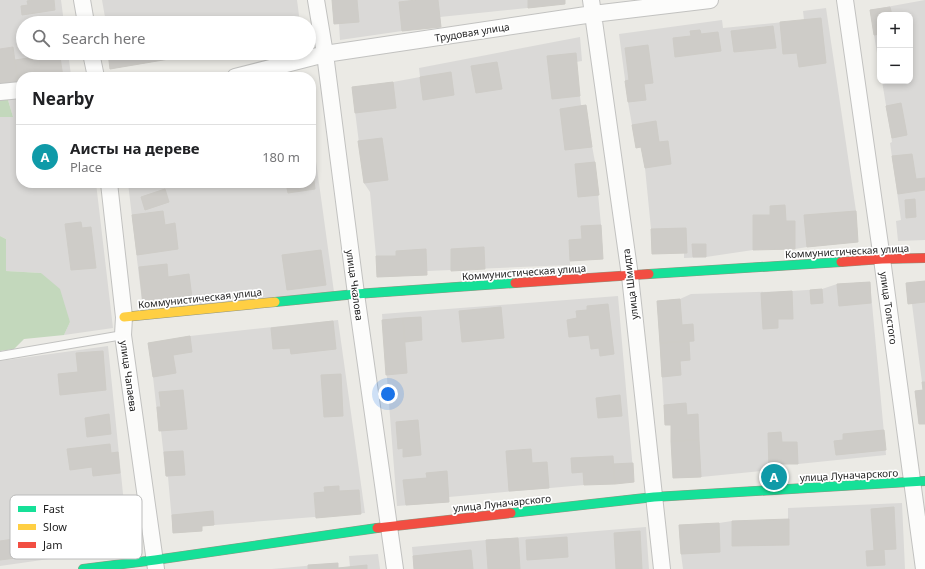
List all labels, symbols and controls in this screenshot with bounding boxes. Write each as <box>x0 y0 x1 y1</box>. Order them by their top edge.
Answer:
map controls <box>877 12 913 84</box>
button: + <box>877 12 913 48</box>
search box <box>16 16 316 60</box>
street label: Трудовая улица <box>434 19 510 45</box>
icon: search <box>30 27 52 49</box>
text: Search here <box>62 28 145 48</box>
button: − <box>877 48 913 84</box>
text: Nearby <box>32 87 94 110</box>
text: Аисты на дереве <box>70 138 200 158</box>
text: A <box>41 148 50 166</box>
text: 180 m <box>262 148 300 166</box>
text: Place <box>70 158 102 176</box>
street label: Коммунистическая улица <box>785 241 909 261</box>
street label: улица Шмидта <box>619 248 641 320</box>
street label: улица Чкалова <box>343 249 367 321</box>
street label: Коммунистическая улица <box>462 261 586 283</box>
street label: улица Толстого <box>877 271 901 345</box>
street label: Коммунистическая улица <box>137 285 263 311</box>
street label: улица Чапаева <box>117 340 141 412</box>
your location <box>378 384 398 404</box>
pin: A <box>761 462 787 492</box>
street label: улица Луначарского <box>799 465 899 485</box>
street label: улица Луначарского <box>452 491 552 515</box>
legend <box>10 495 142 559</box>
text: Fast <box>43 501 64 516</box>
text: Slow <box>43 519 67 534</box>
text: Jam <box>42 537 62 552</box>

